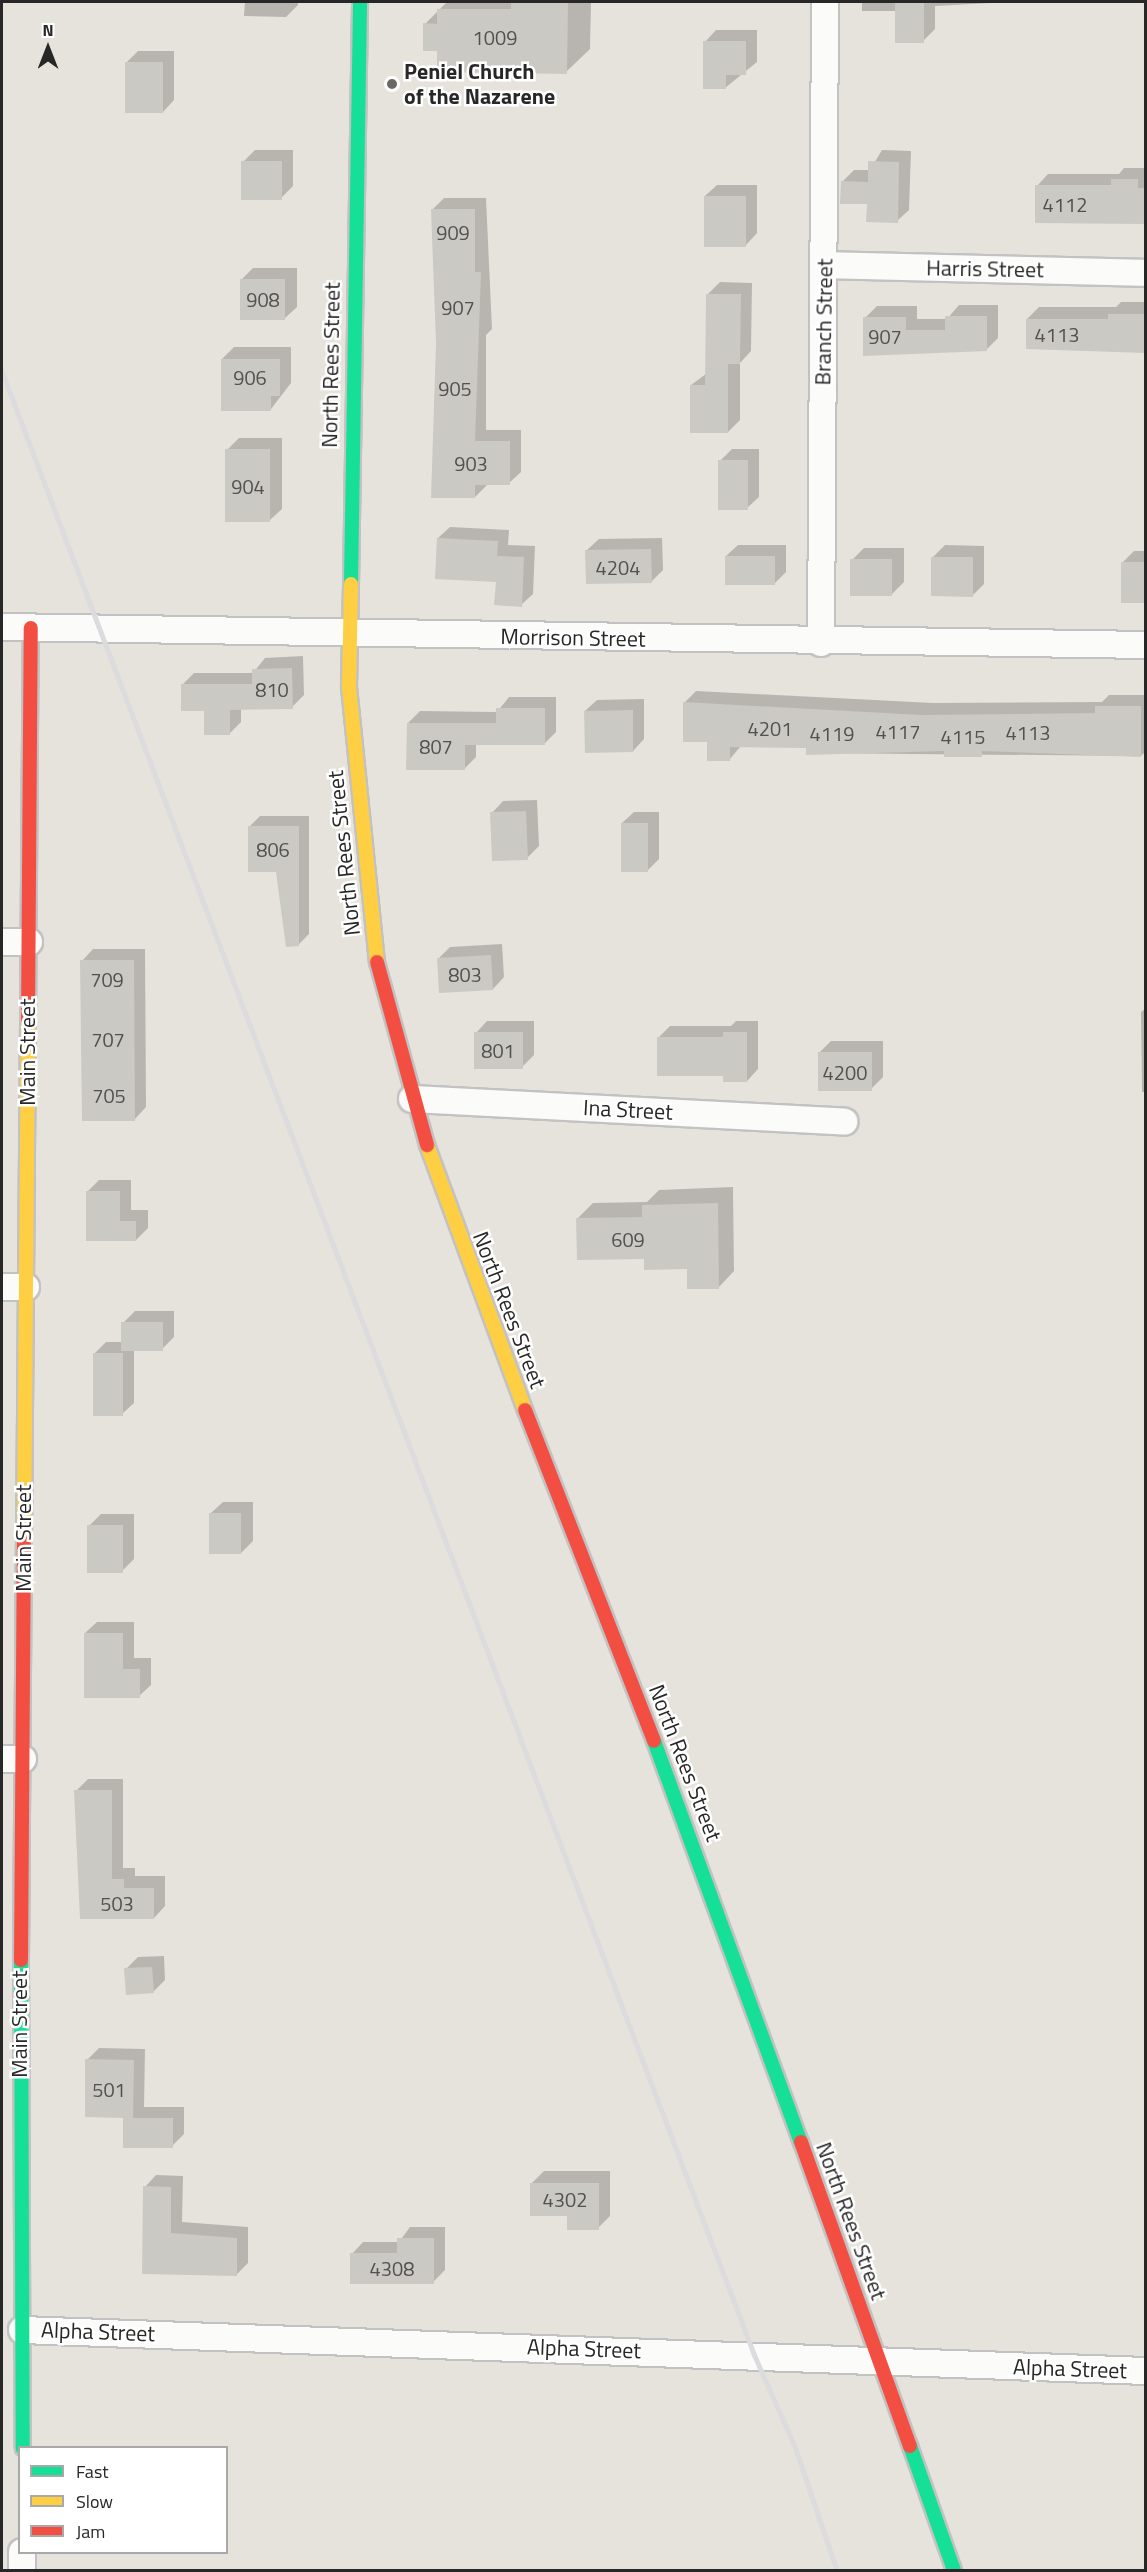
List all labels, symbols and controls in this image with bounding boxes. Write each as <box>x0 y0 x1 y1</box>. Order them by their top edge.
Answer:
north arrow <box>18 18 78 78</box>
text: N <box>42 18 54 42</box>
house number: 1009 <box>473 25 517 49</box>
place label: Peniel Church of the Nazarene <box>404 58 555 110</box>
marker: Peniel Church of the Nazarene <box>385 77 399 91</box>
house number: 4112 <box>1043 192 1087 216</box>
house number: 909 <box>436 220 470 244</box>
street label: Harris Street <box>926 255 1044 283</box>
street label: Branch Street <box>810 258 838 386</box>
street label: North Rees Street <box>316 282 346 448</box>
house number: 908 <box>246 287 280 311</box>
house number: 907 <box>441 295 475 319</box>
house number: 4113 <box>1035 322 1079 346</box>
house number: 907 <box>868 324 902 348</box>
house number: 906 <box>233 365 267 389</box>
house number: 905 <box>438 376 472 400</box>
house number: 903 <box>454 451 488 475</box>
house number: 904 <box>231 474 265 498</box>
house number: 4204 <box>596 555 640 579</box>
street label: Morrison Street <box>500 624 646 652</box>
house number: 810 <box>255 677 289 701</box>
house number: 4201 <box>748 716 792 740</box>
house number: 4117 <box>876 719 920 743</box>
house number: 4113 <box>1006 720 1050 744</box>
house number: 4119 <box>810 721 854 745</box>
house number: 4115 <box>941 724 985 748</box>
house number: 807 <box>419 734 453 758</box>
street label: North Rees Street <box>322 769 366 937</box>
house number: 806 <box>256 837 290 861</box>
house number: 803 <box>448 962 482 986</box>
house number: 709 <box>90 967 124 991</box>
street label: Main Street <box>15 998 41 1106</box>
house number: 707 <box>91 1027 125 1051</box>
house number: 801 <box>481 1038 515 1062</box>
house number: 4200 <box>823 1060 867 1084</box>
house number: 705 <box>92 1083 126 1107</box>
street label: Ina Street <box>582 1094 674 1126</box>
house number: 609 <box>611 1227 645 1251</box>
street label: North Rees Street <box>467 1228 551 1392</box>
street label: Main Street <box>11 1484 37 1592</box>
street label: North Rees Street <box>643 1681 727 1845</box>
house number: 503 <box>100 1891 134 1915</box>
street label: Main Street <box>7 1970 33 2078</box>
house number: 501 <box>92 2077 126 2101</box>
street label: North Rees Street <box>810 2139 892 2303</box>
house number: 4302 <box>543 2187 587 2211</box>
house number: 4308 <box>370 2256 414 2280</box>
street label: Alpha Street <box>40 2317 156 2347</box>
street label: Alpha Street <box>526 2334 642 2364</box>
street label: Alpha Street <box>1012 2354 1128 2384</box>
legend <box>18 2446 228 2554</box>
text: Fast <box>76 2458 109 2485</box>
text: Slow <box>76 2488 113 2515</box>
text: Jam <box>76 2518 105 2545</box>

